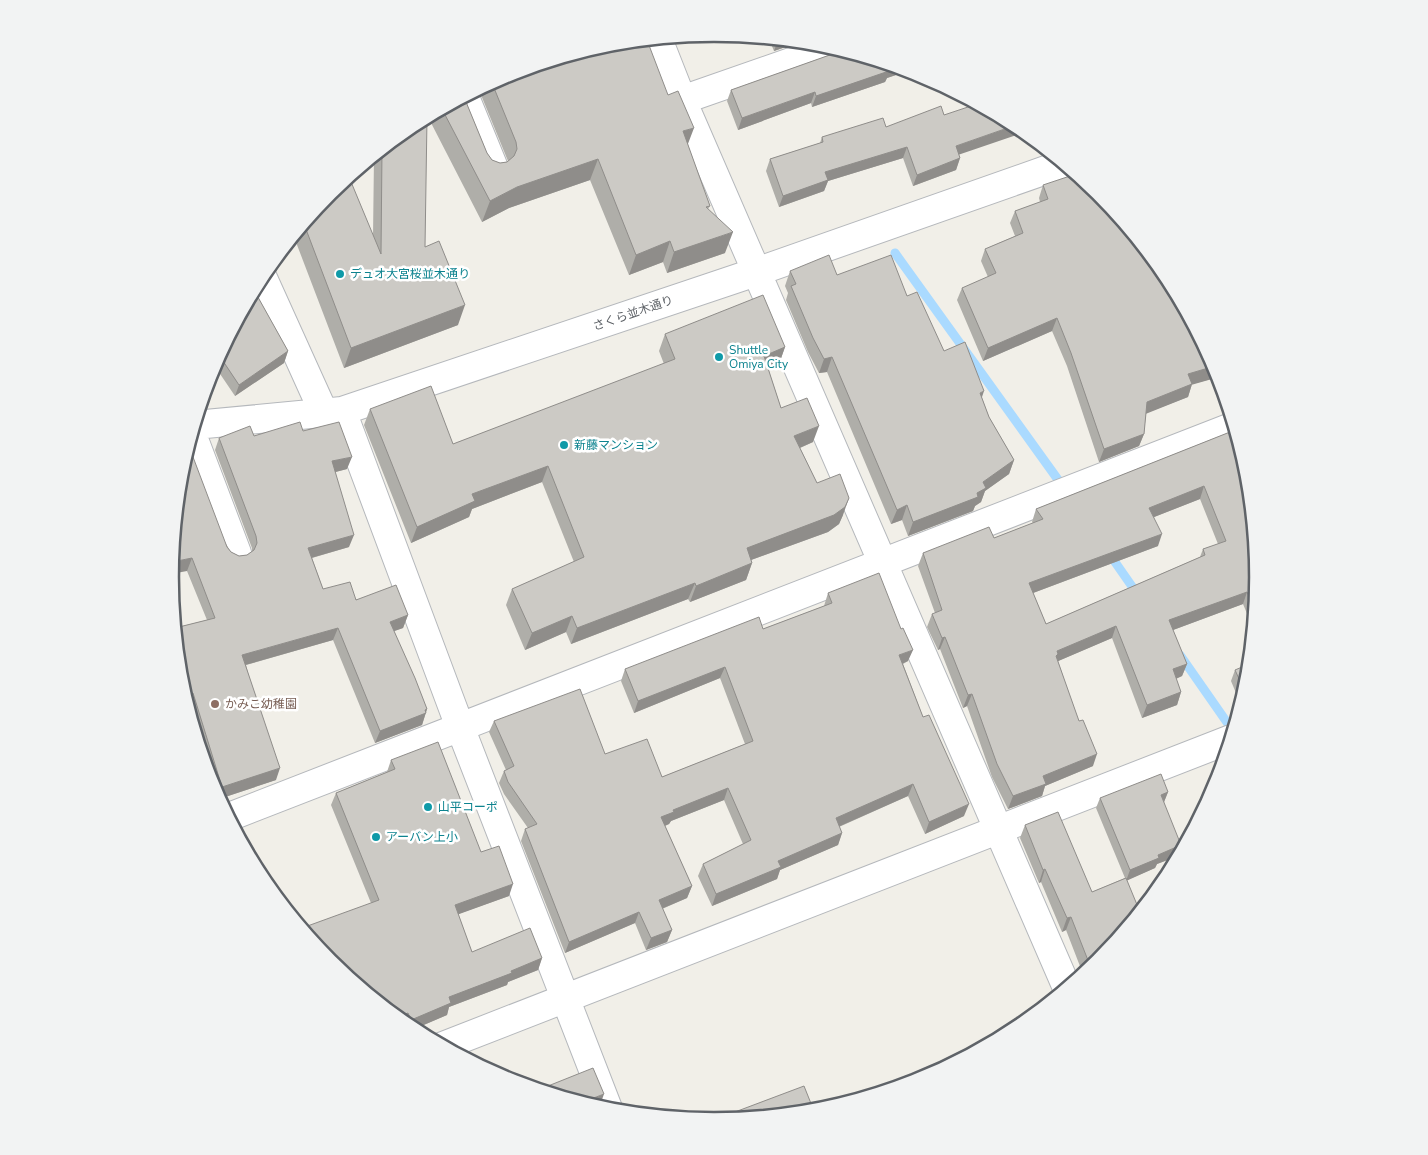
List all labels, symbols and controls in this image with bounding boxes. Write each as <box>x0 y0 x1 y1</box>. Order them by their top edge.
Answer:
place label: デュオ大宮桜並木通り <box>350 266 470 282</box>
marker: デュオ大宮桜並木通り <box>334 268 346 280</box>
street label: さくら並木通り <box>591 292 675 334</box>
place label: Shuttle Omiya City <box>729 342 789 372</box>
marker: Shuttle Omiya City <box>713 351 725 363</box>
place label: 新藤マンション <box>574 437 658 453</box>
marker: 新藤マンション <box>558 439 570 451</box>
place label: かみこ幼稚園 <box>225 696 297 712</box>
marker: かみこ幼稚園 <box>209 698 221 710</box>
place label: 山平コーポ <box>438 799 498 815</box>
marker: 山平コーポ <box>422 801 434 813</box>
place label: アーバン上小 <box>386 829 458 845</box>
marker: アーバン上小 <box>370 831 382 843</box>

